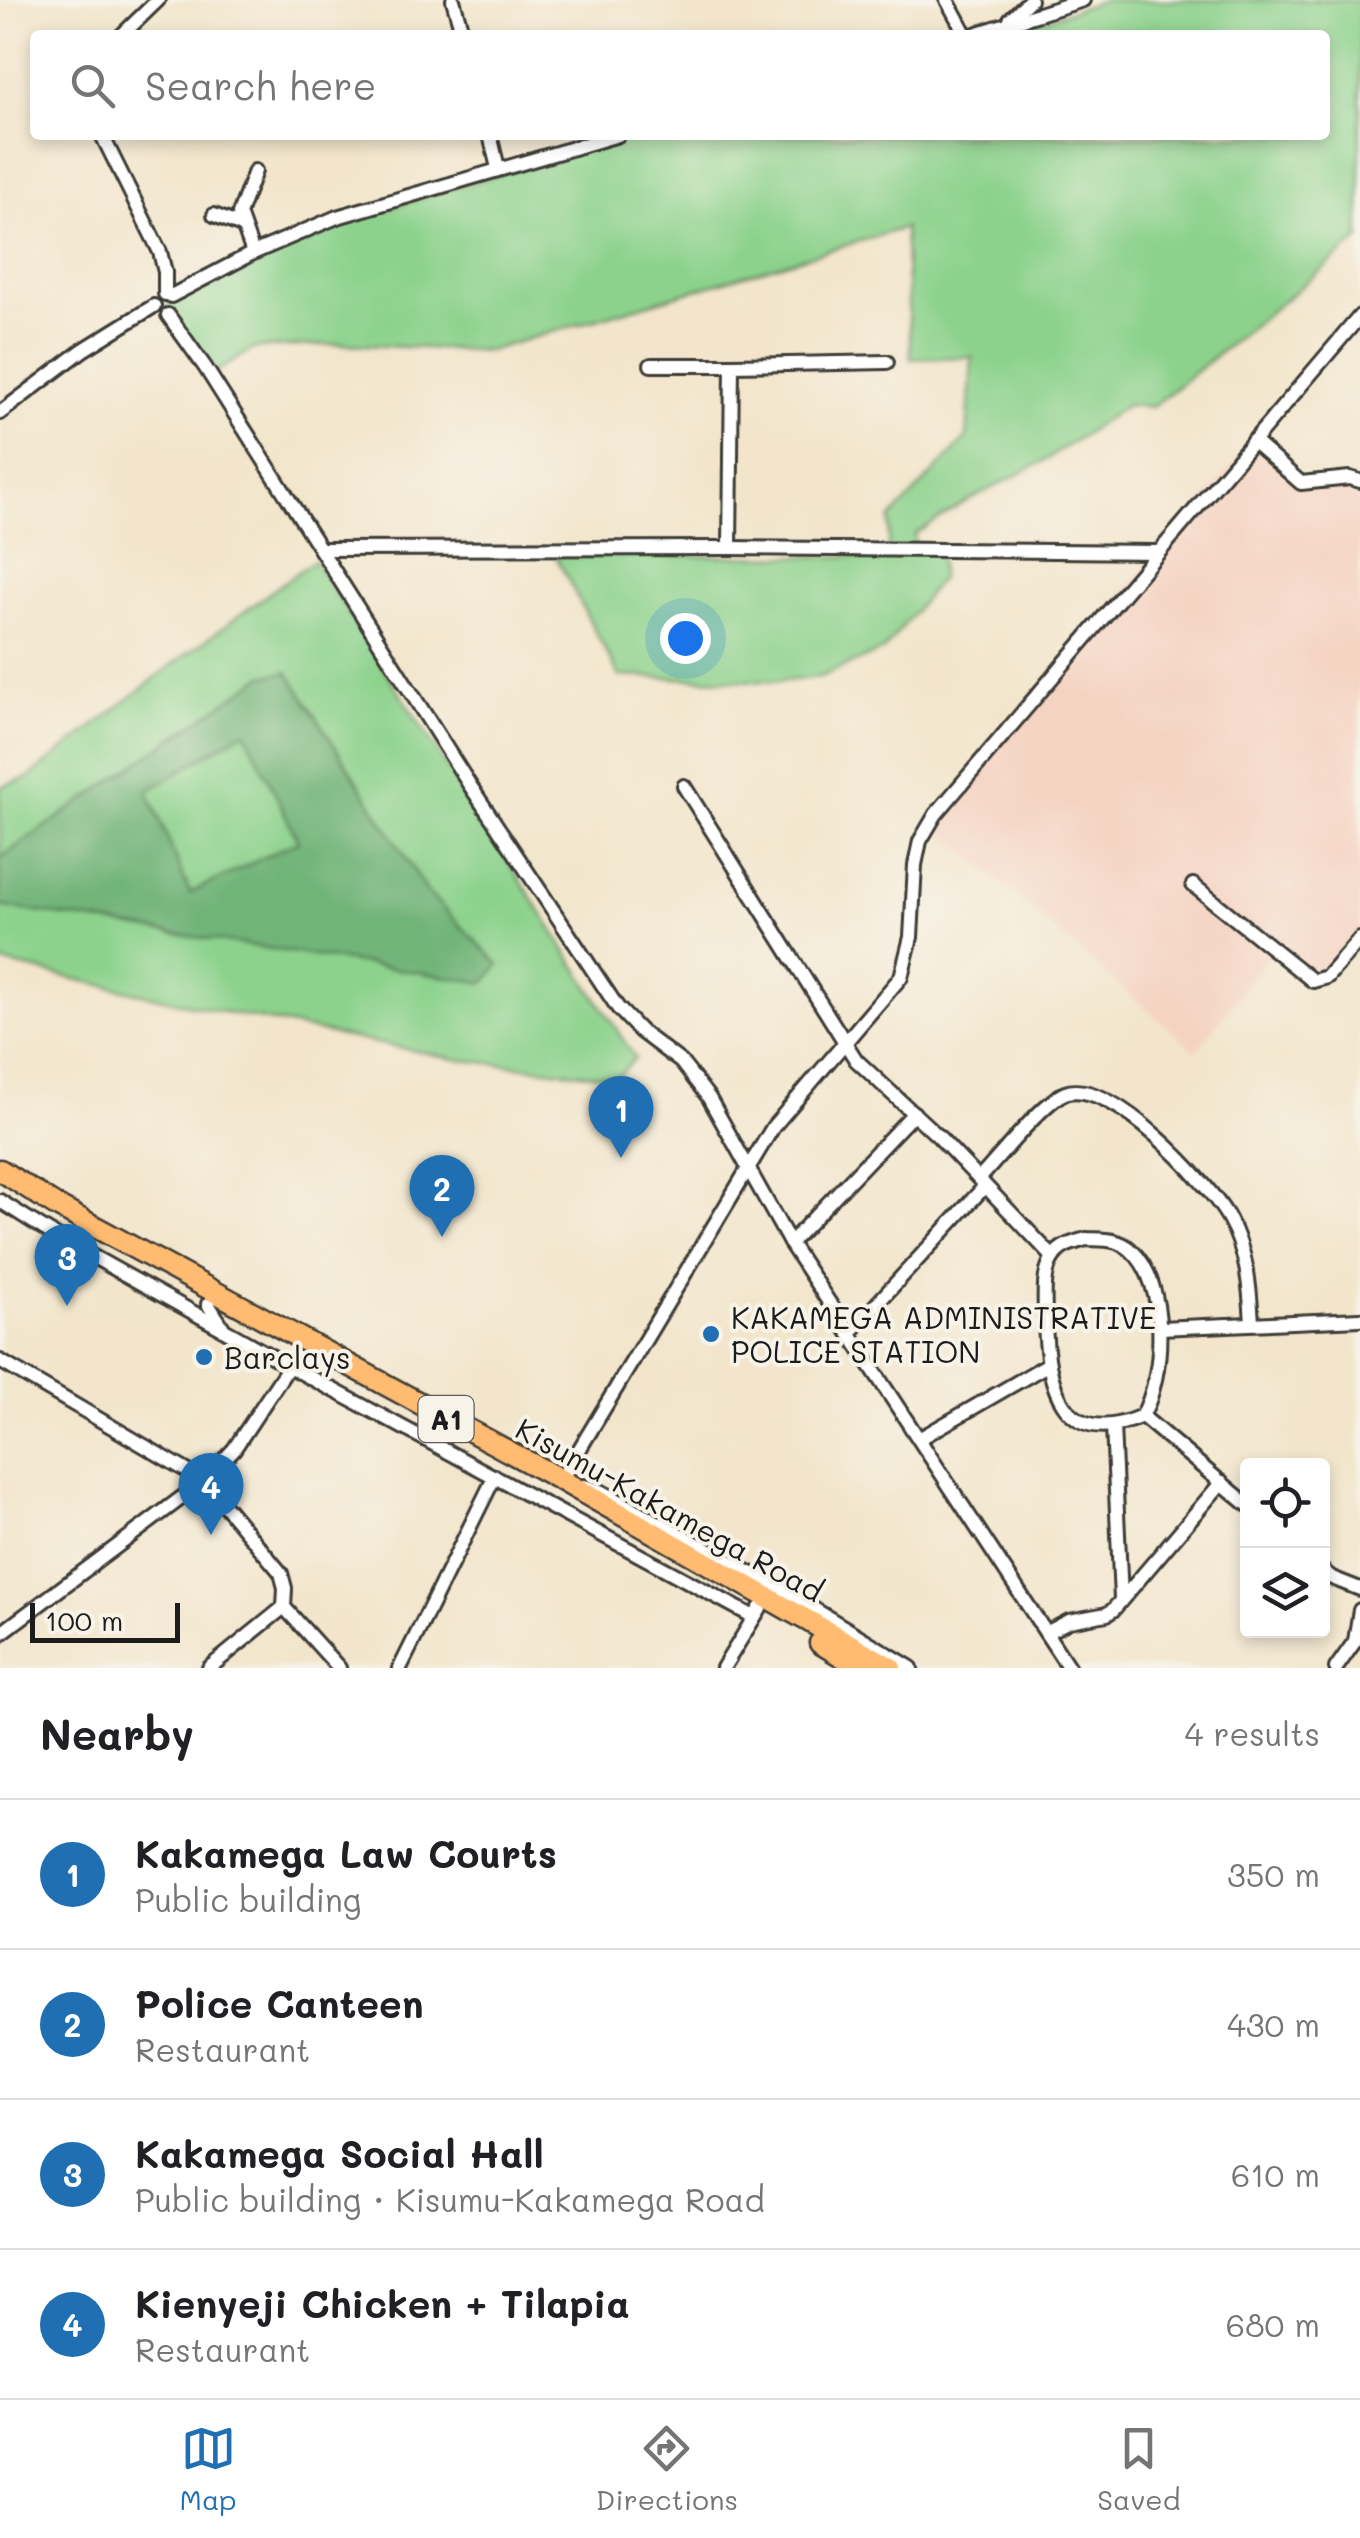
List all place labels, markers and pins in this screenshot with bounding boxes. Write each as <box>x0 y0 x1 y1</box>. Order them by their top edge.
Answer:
pin: 1 <box>588 1076 654 1158</box>
pin: 2 <box>410 1154 474 1237</box>
pin: 3 <box>34 1224 100 1306</box>
place label: KAKAMEGA ADMINISTRATIVE POLICE STATION <box>731 1297 1156 1371</box>
marker: KAKAMEGA ADMINISTRATIVE POLICE STATION <box>700 1323 722 1345</box>
place label: Barclays <box>224 1337 350 1377</box>
marker: Barclays <box>193 1346 215 1368</box>
pin: 4 <box>178 1452 244 1535</box>

